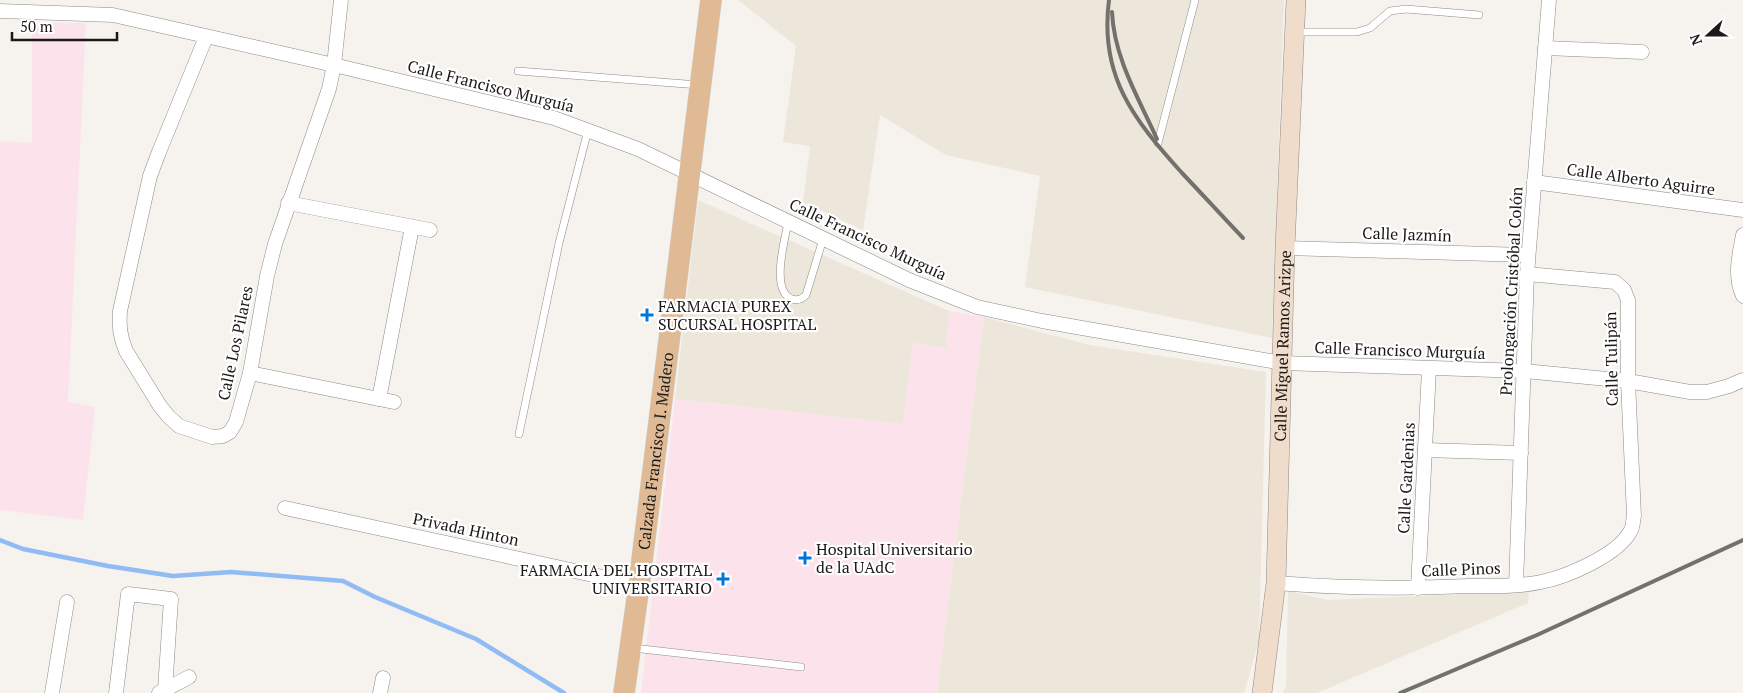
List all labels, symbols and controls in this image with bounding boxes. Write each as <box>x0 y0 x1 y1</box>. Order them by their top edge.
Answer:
scale bar <box>12 10 118 42</box>
north arrow <box>1683 10 1733 60</box>
text: 50 m <box>20 16 53 36</box>
text: N <box>1684 31 1706 48</box>
street label: Calle Francisco Murguía <box>405 55 577 117</box>
street label: Calle Alberto Aguirre <box>1565 158 1717 200</box>
street label: Prolongación Cristóbal Colón <box>1495 186 1527 396</box>
street label: Calle Francisco Murguía <box>786 193 950 285</box>
street label: Calle Jazmín <box>1362 221 1453 247</box>
street label: Calle Miguel Ramos Arizpe <box>1269 250 1296 442</box>
street label: Calle Los Pilares <box>212 284 258 402</box>
place label: FARMACIA PUREX SUCURSAL HOSPITAL <box>658 295 817 335</box>
marker: FARMACIA PUREX SUCURSAL HOSPITAL <box>640 308 654 322</box>
street label: Calle Tulipán <box>1599 311 1623 407</box>
street label: Calle Francisco Murguía <box>1314 336 1486 364</box>
street label: Calzada Francisco I. Madero <box>632 351 679 551</box>
street label: Calle Gardenias <box>1392 422 1420 534</box>
street label: Privada Hinton <box>411 507 521 551</box>
place label: Hospital Universitario de la UAdC <box>816 538 973 578</box>
marker: Hospital Universitario de la UAdC <box>798 551 812 565</box>
street label: Calle Pinos <box>1421 557 1501 581</box>
place label: FARMACIA DEL HOSPITAL UNIVERSITARIO <box>520 559 712 599</box>
marker: FARMACIA DEL HOSPITAL UNIVERSITARIO <box>716 572 730 586</box>

